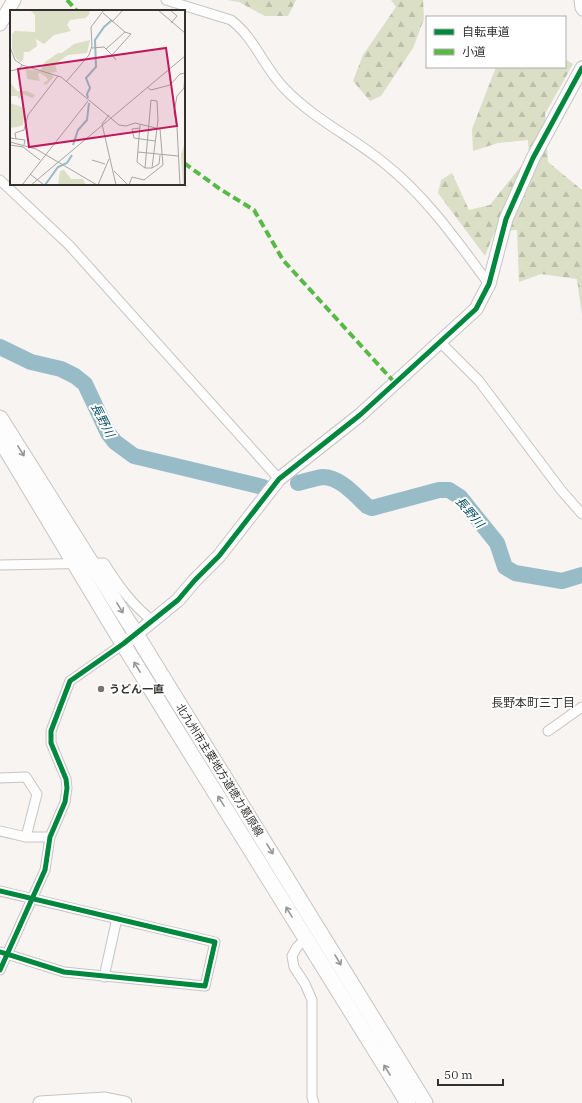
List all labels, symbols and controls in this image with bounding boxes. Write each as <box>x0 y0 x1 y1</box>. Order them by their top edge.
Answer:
inset map <box>10 10 185 185</box>
legend <box>426 16 566 68</box>
text: 自転車道 <box>462 24 510 39</box>
text: 小道 <box>462 44 486 59</box>
water label: 長野川 <box>88 401 119 441</box>
one-way arrow <box>17 445 25 457</box>
water label: 長野川 <box>453 493 489 532</box>
one-way arrow <box>116 602 124 613</box>
one-way arrow <box>133 662 141 673</box>
place label: うどん一直 <box>109 682 164 696</box>
marker: うどん一直 <box>96 684 106 694</box>
district label: 長野本町三丁目 <box>491 695 575 710</box>
street label: 北九州市主要地方道徳力葛原線 <box>173 701 267 839</box>
one-way arrow <box>216 795 224 807</box>
one-way arrow <box>266 843 274 855</box>
one-way arrow <box>285 906 293 918</box>
one-way arrow <box>334 954 342 966</box>
scale bar <box>438 1061 503 1087</box>
one-way arrow <box>383 1064 391 1076</box>
text: 50 m <box>444 1067 473 1082</box>

